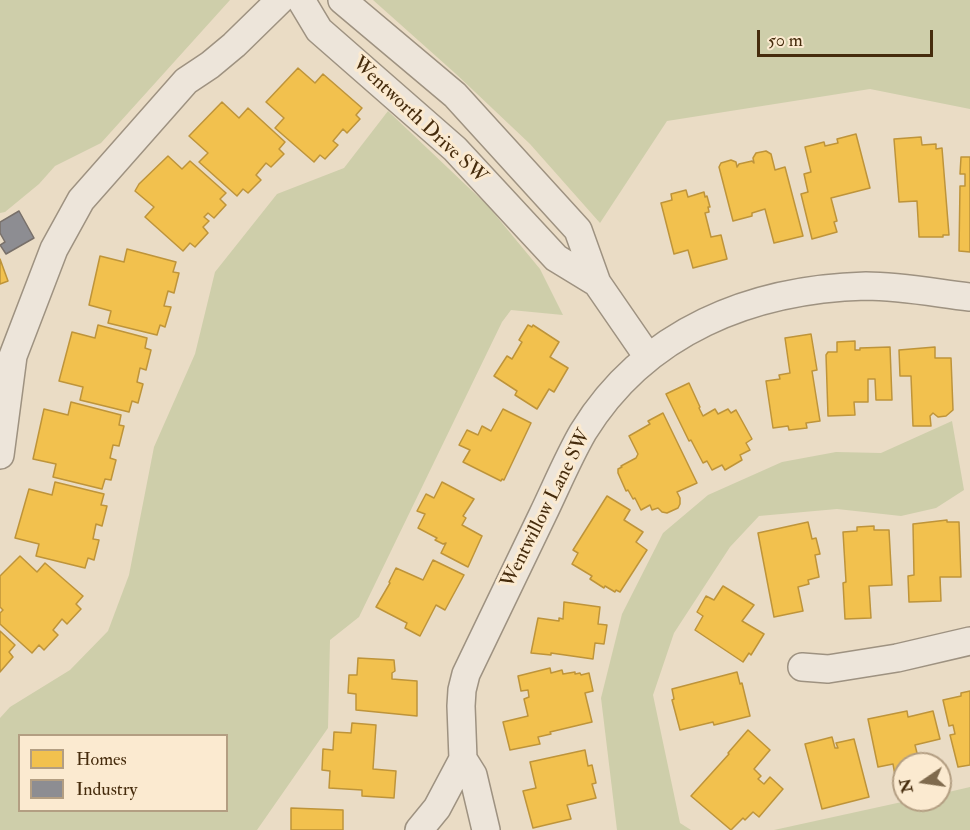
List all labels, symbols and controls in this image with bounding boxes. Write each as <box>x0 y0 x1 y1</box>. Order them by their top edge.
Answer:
scale bar <box>760 18 936 56</box>
text: 50 m <box>768 29 803 52</box>
street label: Wentworth Drive SW <box>347 52 491 190</box>
street label: Wentwillow Lane SW <box>497 426 597 592</box>
legend <box>18 734 228 812</box>
text: Homes <box>76 748 127 771</box>
north arrow <box>892 752 952 812</box>
text: N <box>895 776 918 795</box>
text: Industry <box>76 778 137 801</box>

